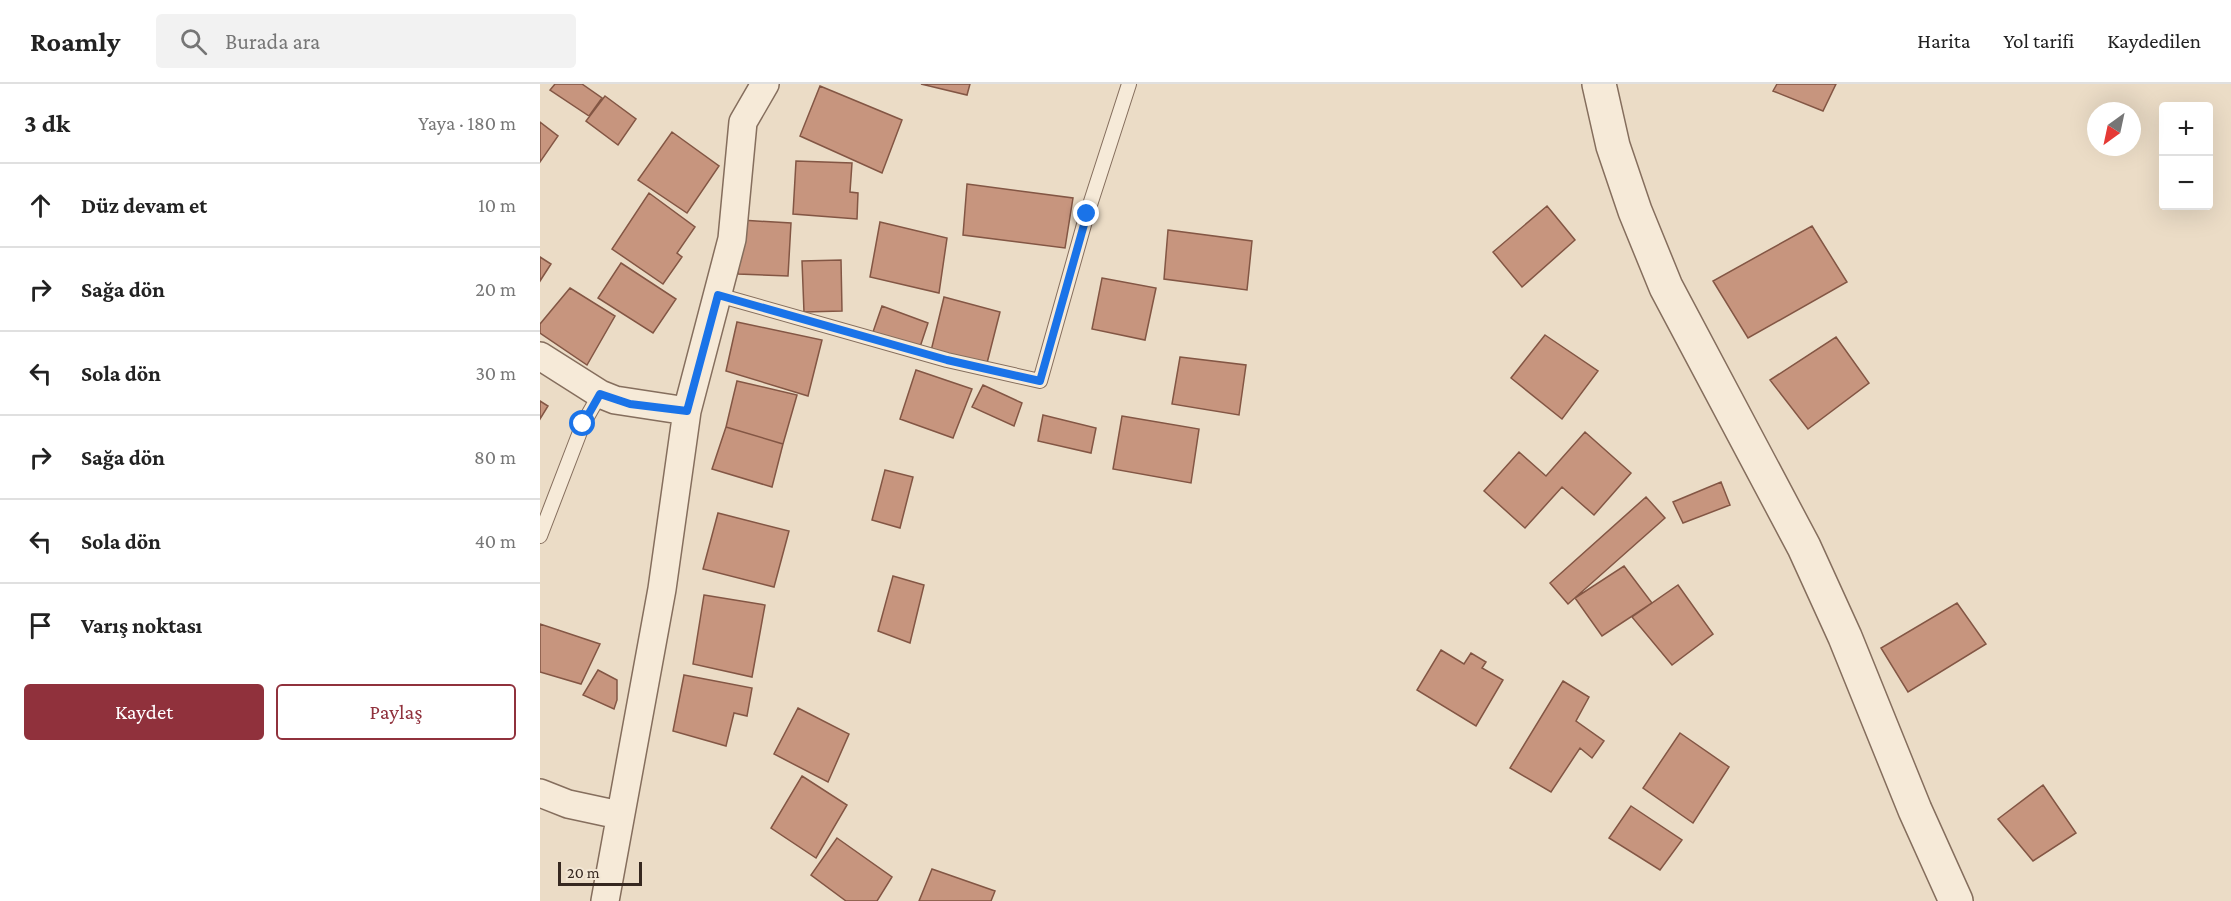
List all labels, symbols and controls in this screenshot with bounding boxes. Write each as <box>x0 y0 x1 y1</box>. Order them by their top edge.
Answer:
search box <box>156 14 576 68</box>
icon: search <box>177 25 210 58</box>
text: Roamly <box>30 26 120 57</box>
text: Burada ara <box>225 29 320 54</box>
text: Harita <box>1917 29 1970 53</box>
text: Yol tarifi <box>2003 29 2074 53</box>
text: Kaydedilen <box>2107 29 2201 53</box>
north arrow <box>2087 102 2141 156</box>
map controls <box>2159 102 2213 210</box>
button: + <box>2159 102 2213 156</box>
text: 3 dk <box>24 109 70 138</box>
text: Yaya · 180 m <box>418 112 516 134</box>
button: − <box>2159 156 2213 210</box>
icon: ahead <box>24 189 57 222</box>
text: Düz devam et <box>81 193 207 218</box>
text: 10 m <box>478 194 516 216</box>
route end <box>1073 200 1099 226</box>
icon: right <box>24 273 57 306</box>
text: Sağa dön <box>81 277 165 302</box>
text: 20 m <box>475 278 516 300</box>
icon: left <box>24 357 57 390</box>
text: Sola dön <box>81 361 161 386</box>
text: 30 m <box>475 362 516 384</box>
route start <box>569 410 595 436</box>
icon: right <box>24 441 57 474</box>
text: Sağa dön <box>81 445 165 470</box>
text: 80 m <box>474 446 516 468</box>
icon: left <box>24 525 57 558</box>
text: Sola dön <box>81 529 161 554</box>
text: 40 m <box>475 530 516 552</box>
icon: arrive <box>24 609 57 642</box>
text: Varış noktası <box>81 613 202 638</box>
button: Kaydet <box>24 684 264 740</box>
button: Paylaş <box>276 684 516 740</box>
scale bar <box>558 859 642 886</box>
text: 20 m <box>567 864 600 881</box>

